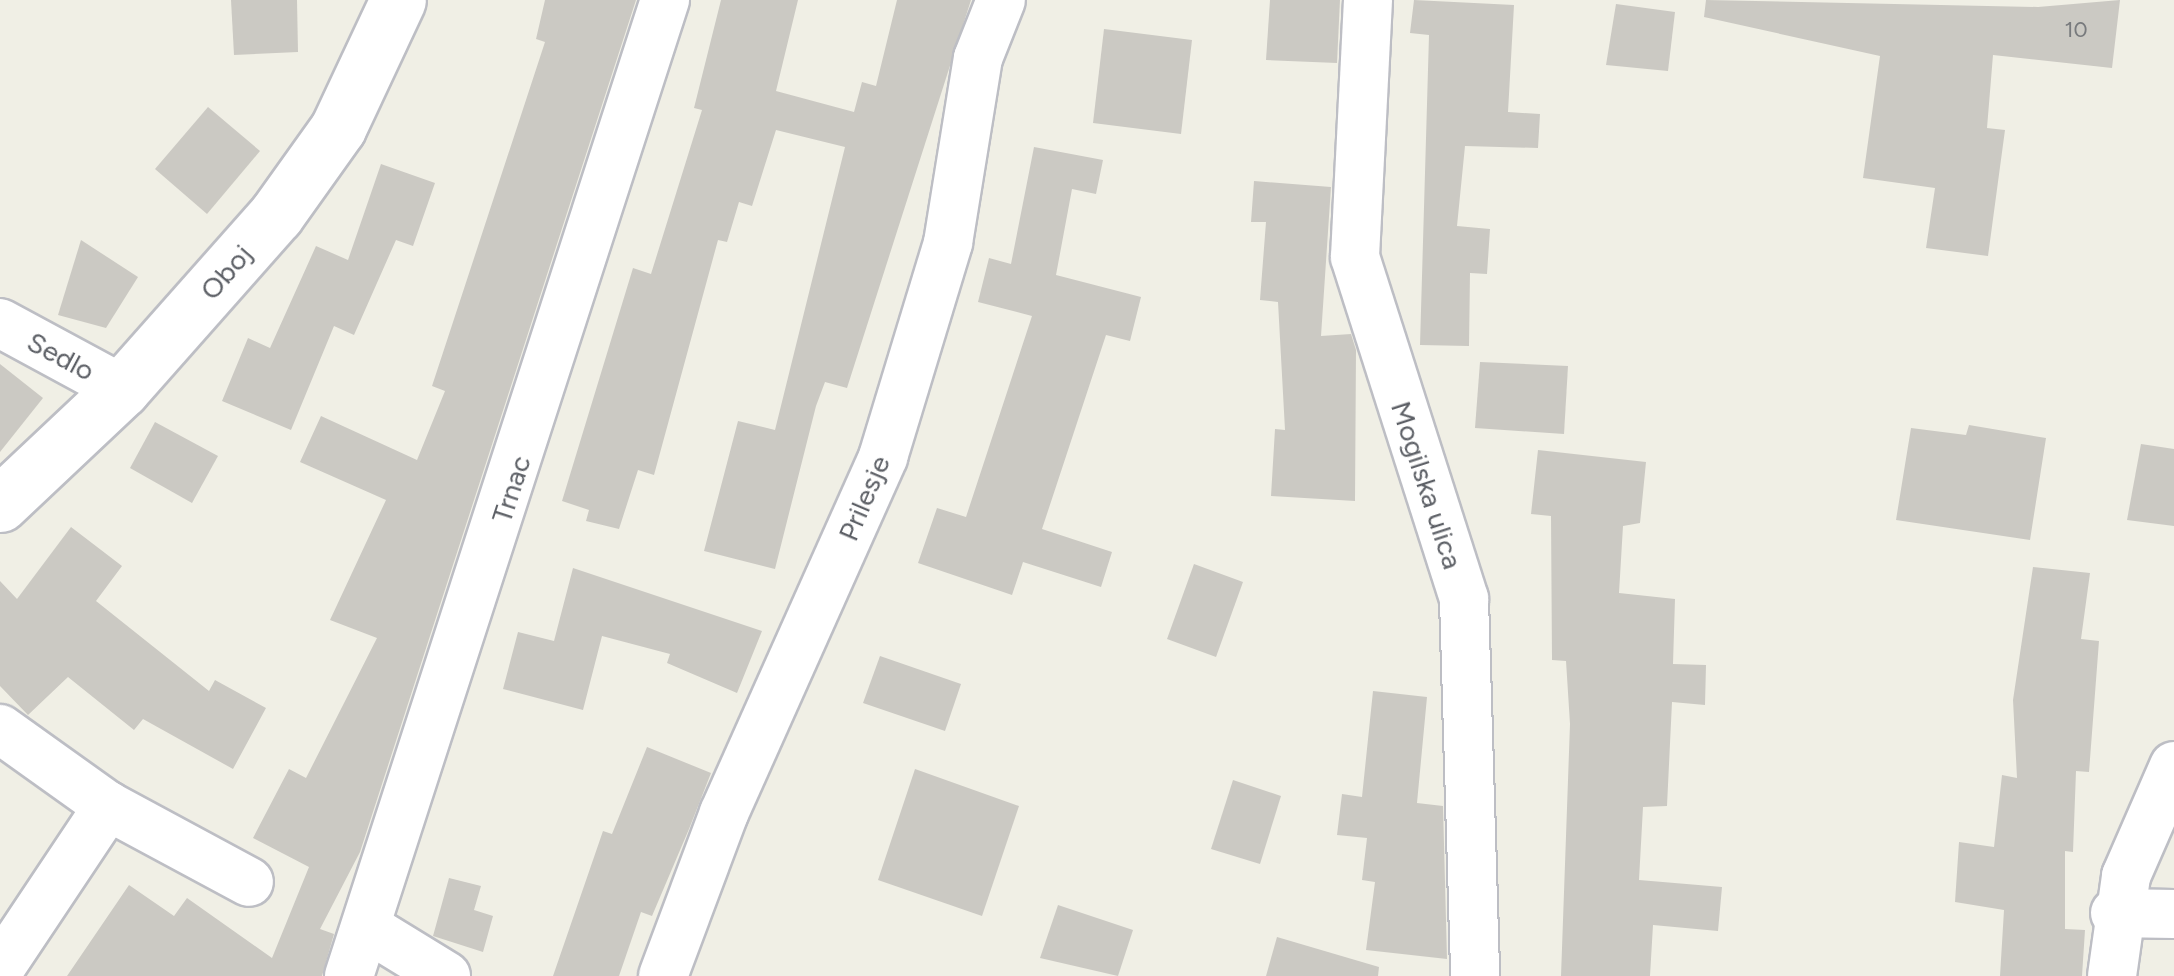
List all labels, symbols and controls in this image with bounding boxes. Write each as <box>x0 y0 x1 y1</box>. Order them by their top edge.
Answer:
house number: 10 <box>2064 17 2088 43</box>
street label: Oboj <box>193 238 259 306</box>
street label: Sedlo <box>22 324 100 388</box>
street label: Mogilska ulica <box>1384 397 1470 573</box>
street label: Prilesje <box>831 450 897 546</box>
street label: Trnac <box>484 451 538 527</box>

